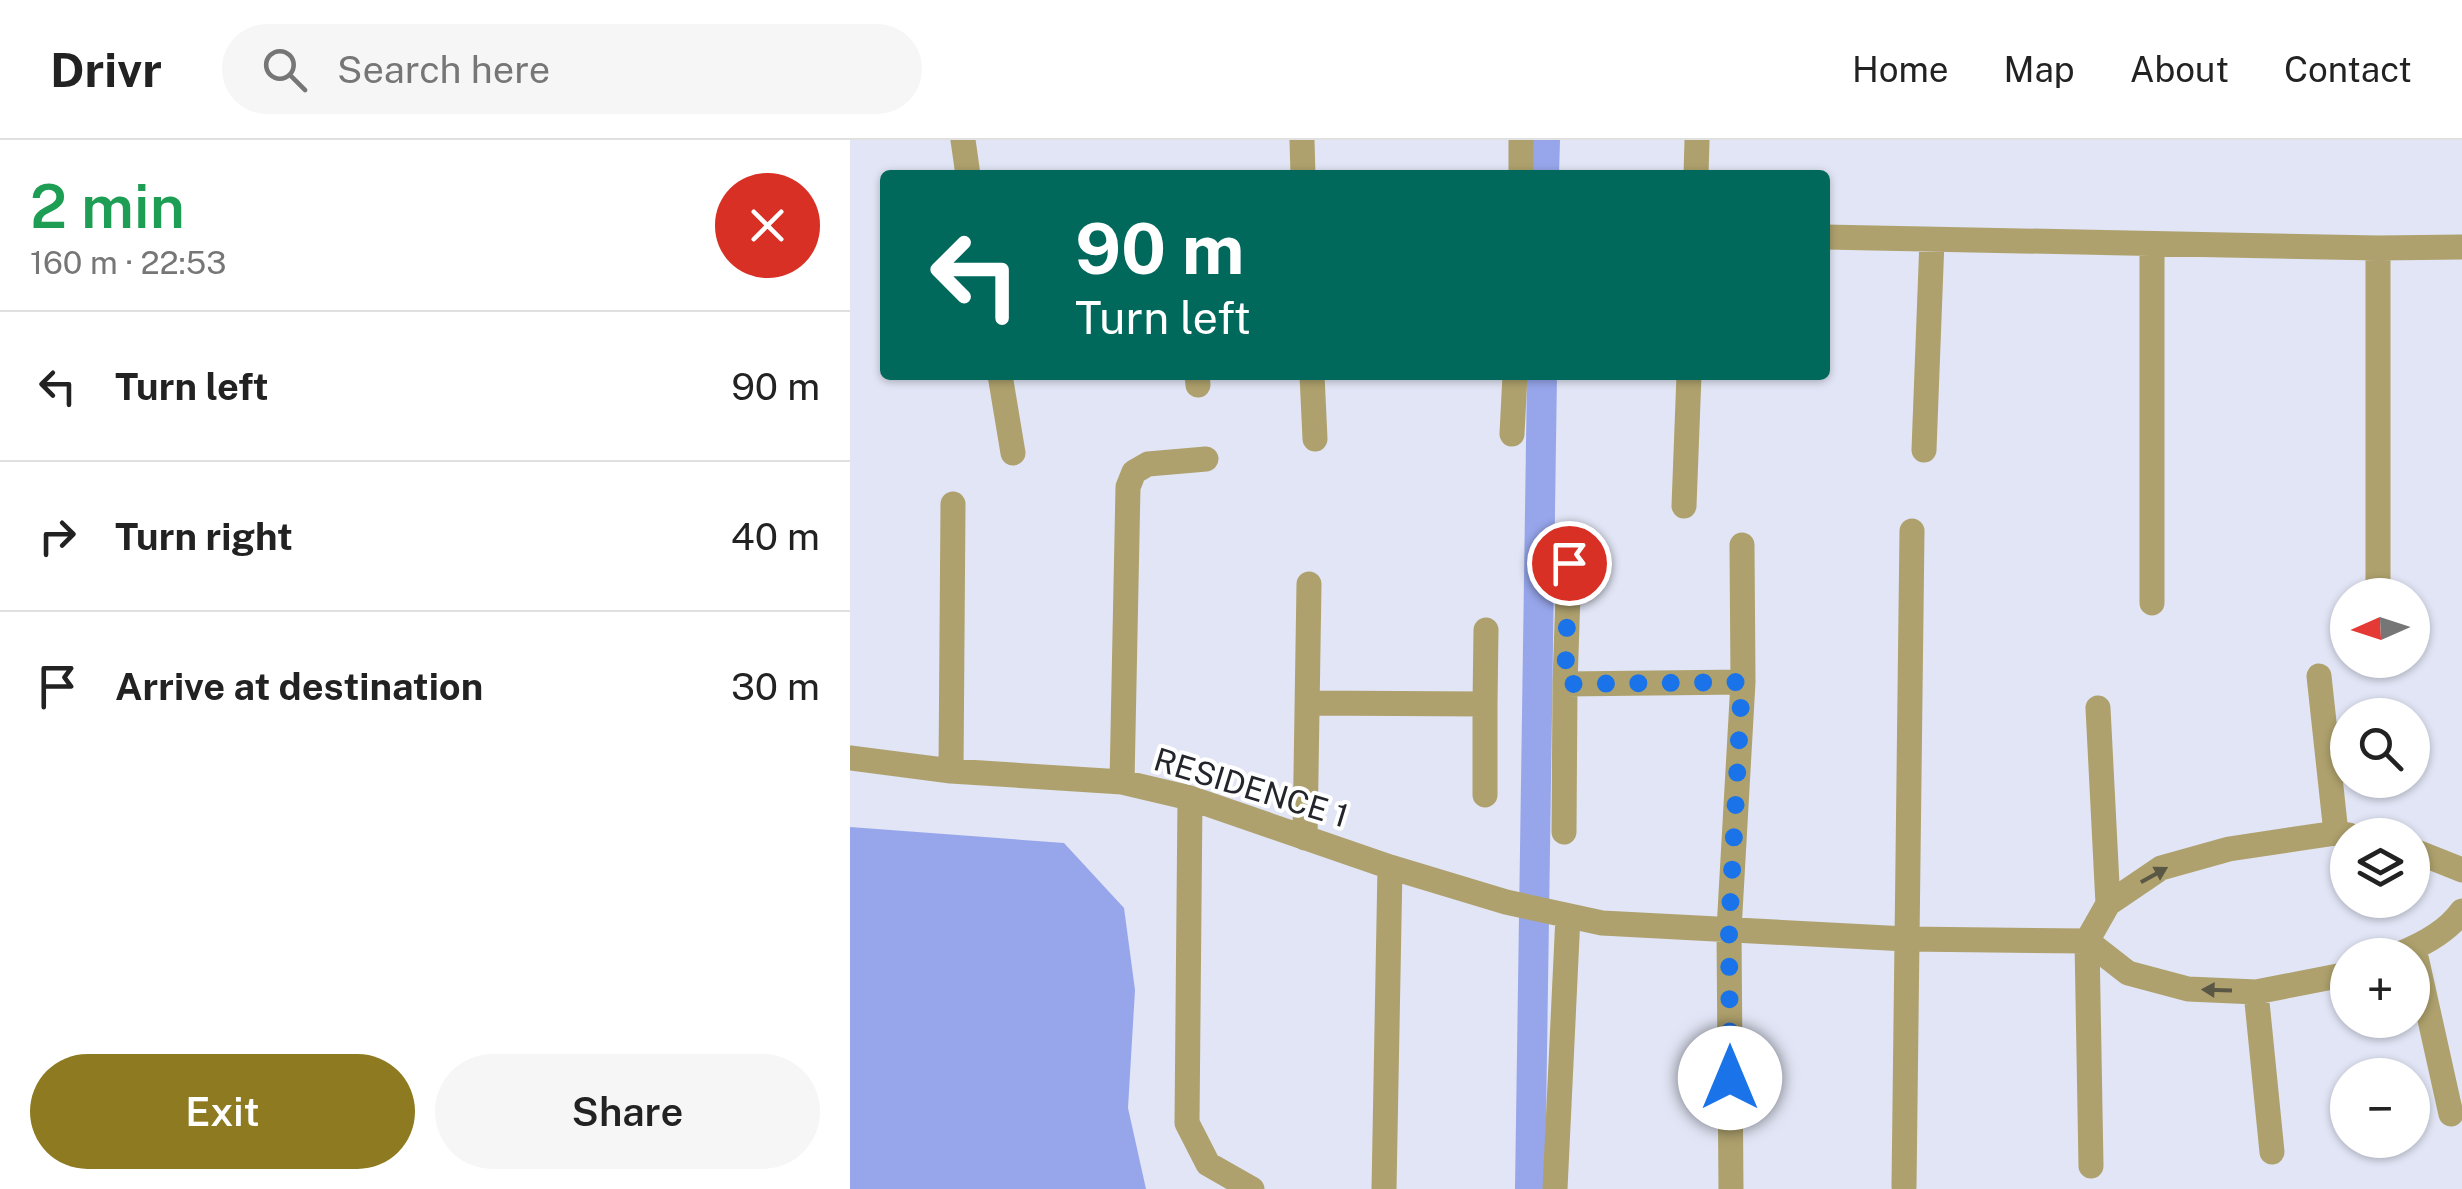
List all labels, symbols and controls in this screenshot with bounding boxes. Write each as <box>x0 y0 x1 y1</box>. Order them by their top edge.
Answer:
search box <box>222 24 922 114</box>
text: Drivr <box>50 41 162 98</box>
icon: search <box>257 42 312 97</box>
text: Search here <box>337 47 550 92</box>
text: Home <box>1852 49 1949 90</box>
text: Map <box>2004 49 2075 90</box>
text: About <box>2130 49 2229 90</box>
text: Contact <box>2284 49 2412 90</box>
text: 2 min <box>30 171 185 242</box>
button: close <box>715 173 820 278</box>
text: 90 m <box>1075 207 1245 290</box>
icon: left <box>910 210 1040 340</box>
text: 160 m · 22:53 <box>30 244 226 281</box>
text: Turn left <box>1075 291 1251 344</box>
icon: left <box>30 359 85 414</box>
text: Turn left <box>115 364 269 409</box>
text: 90 m <box>731 364 820 409</box>
icon: right <box>30 509 85 564</box>
text: Turn right <box>115 514 293 559</box>
text: 40 m <box>731 514 820 559</box>
pin <box>1527 521 1612 606</box>
icon: arrive <box>1542 536 1597 591</box>
north arrow <box>2330 578 2430 678</box>
map controls <box>2330 578 2430 1158</box>
icon: arrive <box>30 659 85 714</box>
text: Arrive at destination <box>115 664 483 709</box>
text: 30 m <box>731 664 820 709</box>
button: search <box>2330 698 2430 798</box>
street label: RESIDENCE 1 <box>1150 740 1353 835</box>
button: layers <box>2330 818 2430 918</box>
one-way arrow <box>2140 866 2168 884</box>
button: + <box>2330 938 2430 1038</box>
one-way arrow <box>2200 982 2232 998</box>
position arrow <box>1678 1026 1782 1130</box>
button: Exit <box>30 1054 415 1169</box>
button: Share <box>435 1054 820 1169</box>
button: − <box>2330 1058 2430 1158</box>

